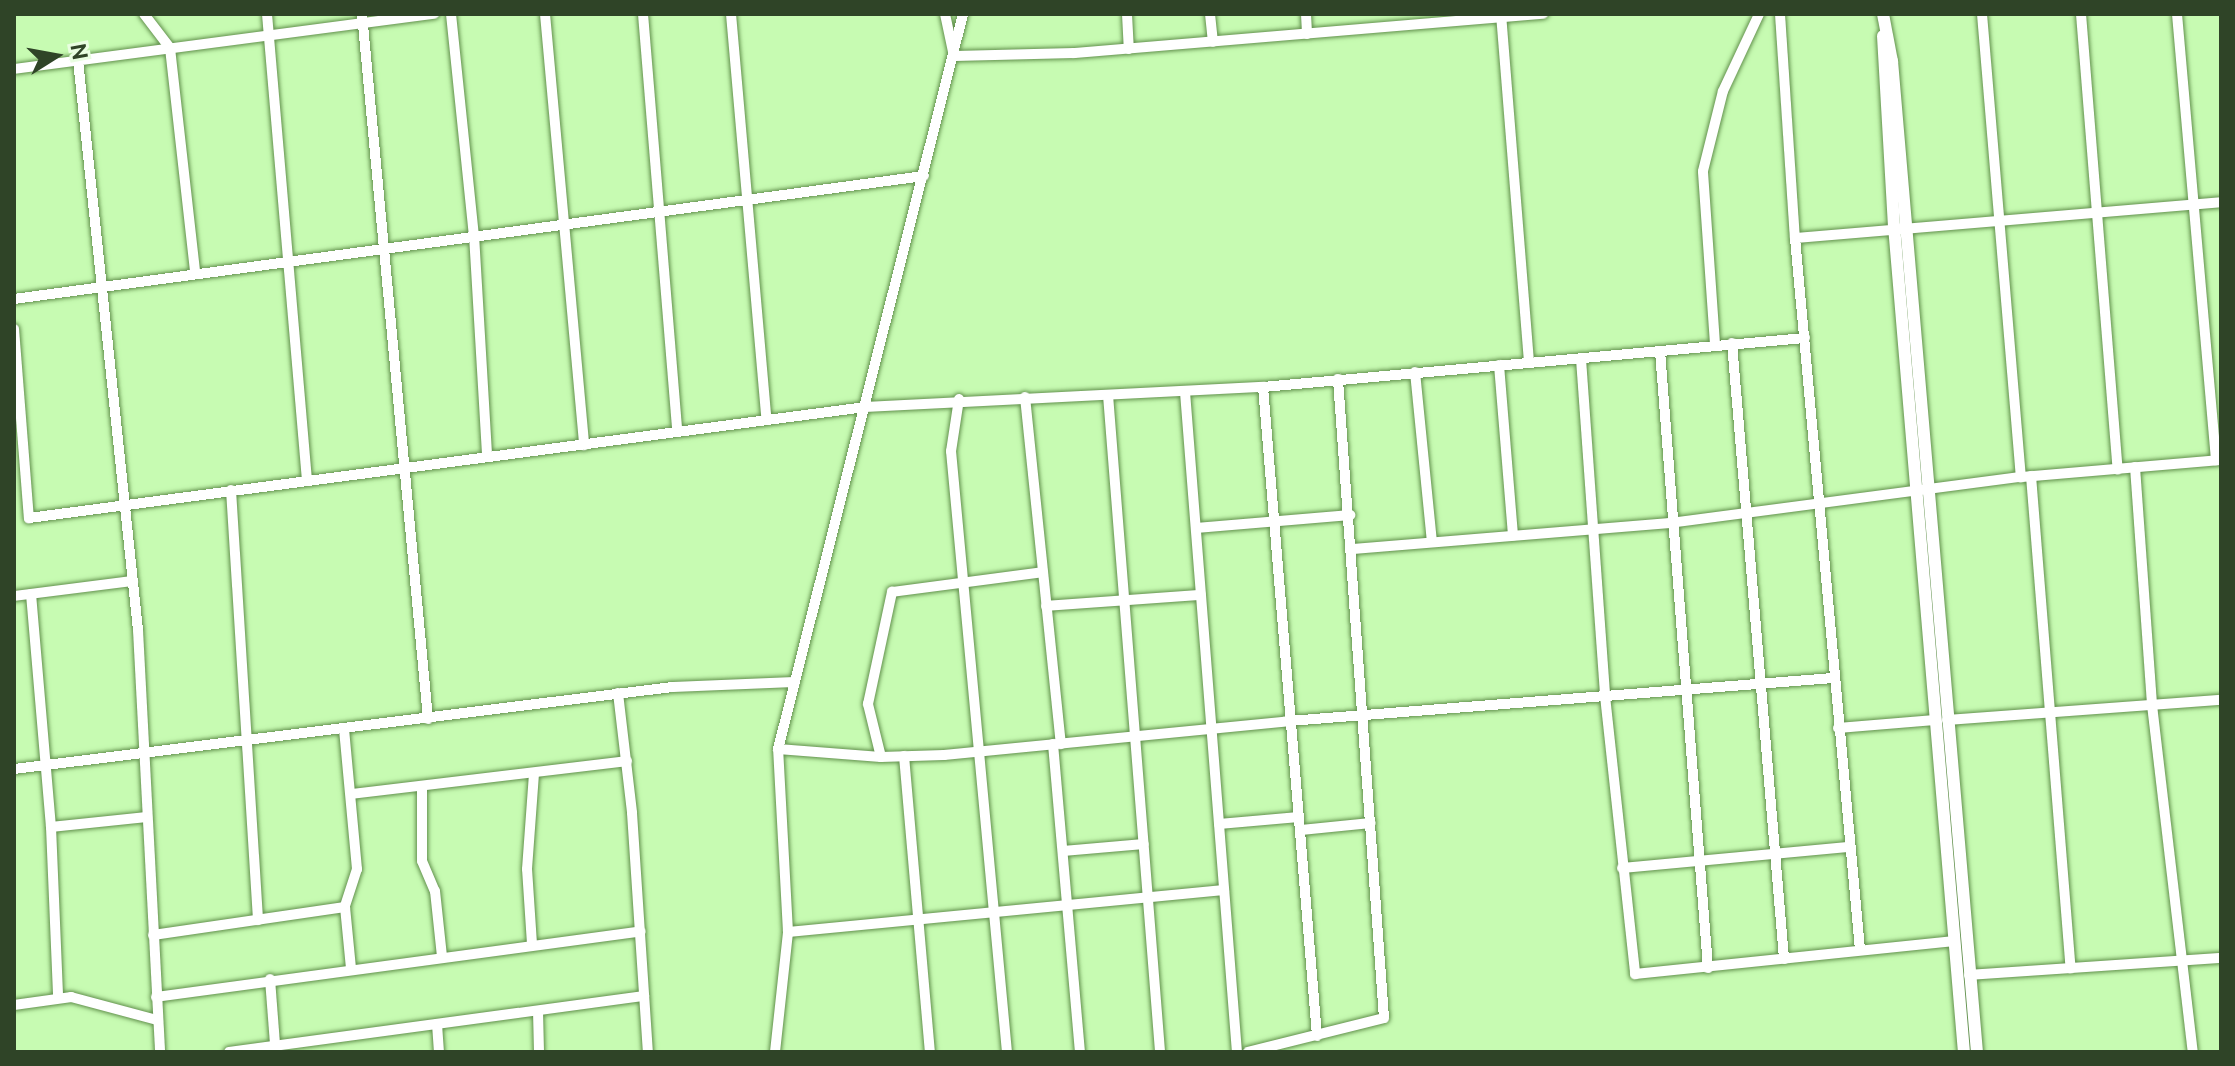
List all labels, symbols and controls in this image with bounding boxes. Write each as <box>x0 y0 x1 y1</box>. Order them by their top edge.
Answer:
north arrow <box>16 16 96 96</box>
text: N <box>66 41 94 62</box>

